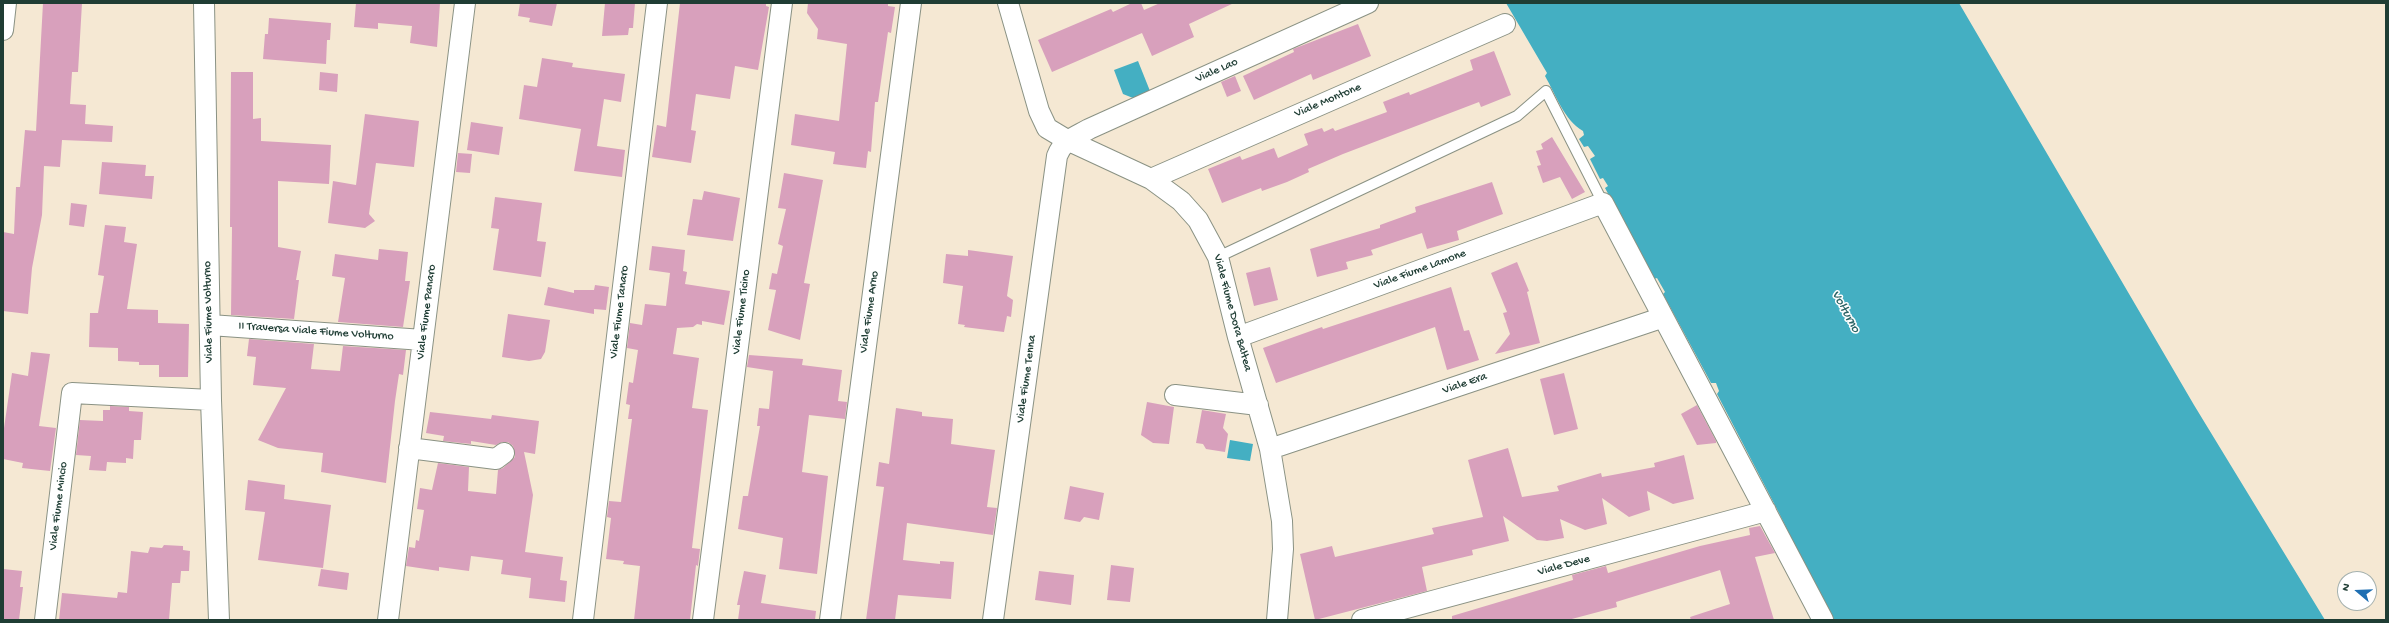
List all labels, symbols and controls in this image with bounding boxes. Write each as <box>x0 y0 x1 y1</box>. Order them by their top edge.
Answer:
street label: Viale Lao <box>1194 55 1240 87</box>
street label: Viale Montone <box>1293 81 1363 121</box>
street label: Viale Fiume Lamone <box>1372 247 1468 293</box>
street label: Viale Fiume Dora Baltea <box>1209 253 1255 373</box>
street label: Viale Fiume Volturno <box>201 261 217 363</box>
street label: Viale Fiume Panaro <box>414 264 440 360</box>
street label: Viale Fiume Tanaro <box>607 265 633 359</box>
street label: Viale Fiume Ticino <box>730 269 754 355</box>
street label: Viale Fiume Arno <box>857 270 883 354</box>
water label: Volturno <box>1827 288 1863 336</box>
street label: II Traversa Viale Fiume Volturno <box>238 319 394 345</box>
street label: Viale Fiume Tenna <box>1014 334 1040 424</box>
street label: Viale Era <box>1441 370 1489 398</box>
street label: Viale Fiume Mincio <box>46 461 72 551</box>
street label: Viale Deve <box>1536 552 1592 580</box>
north arrow <box>2337 571 2377 611</box>
text: N <box>2340 582 2353 593</box>

